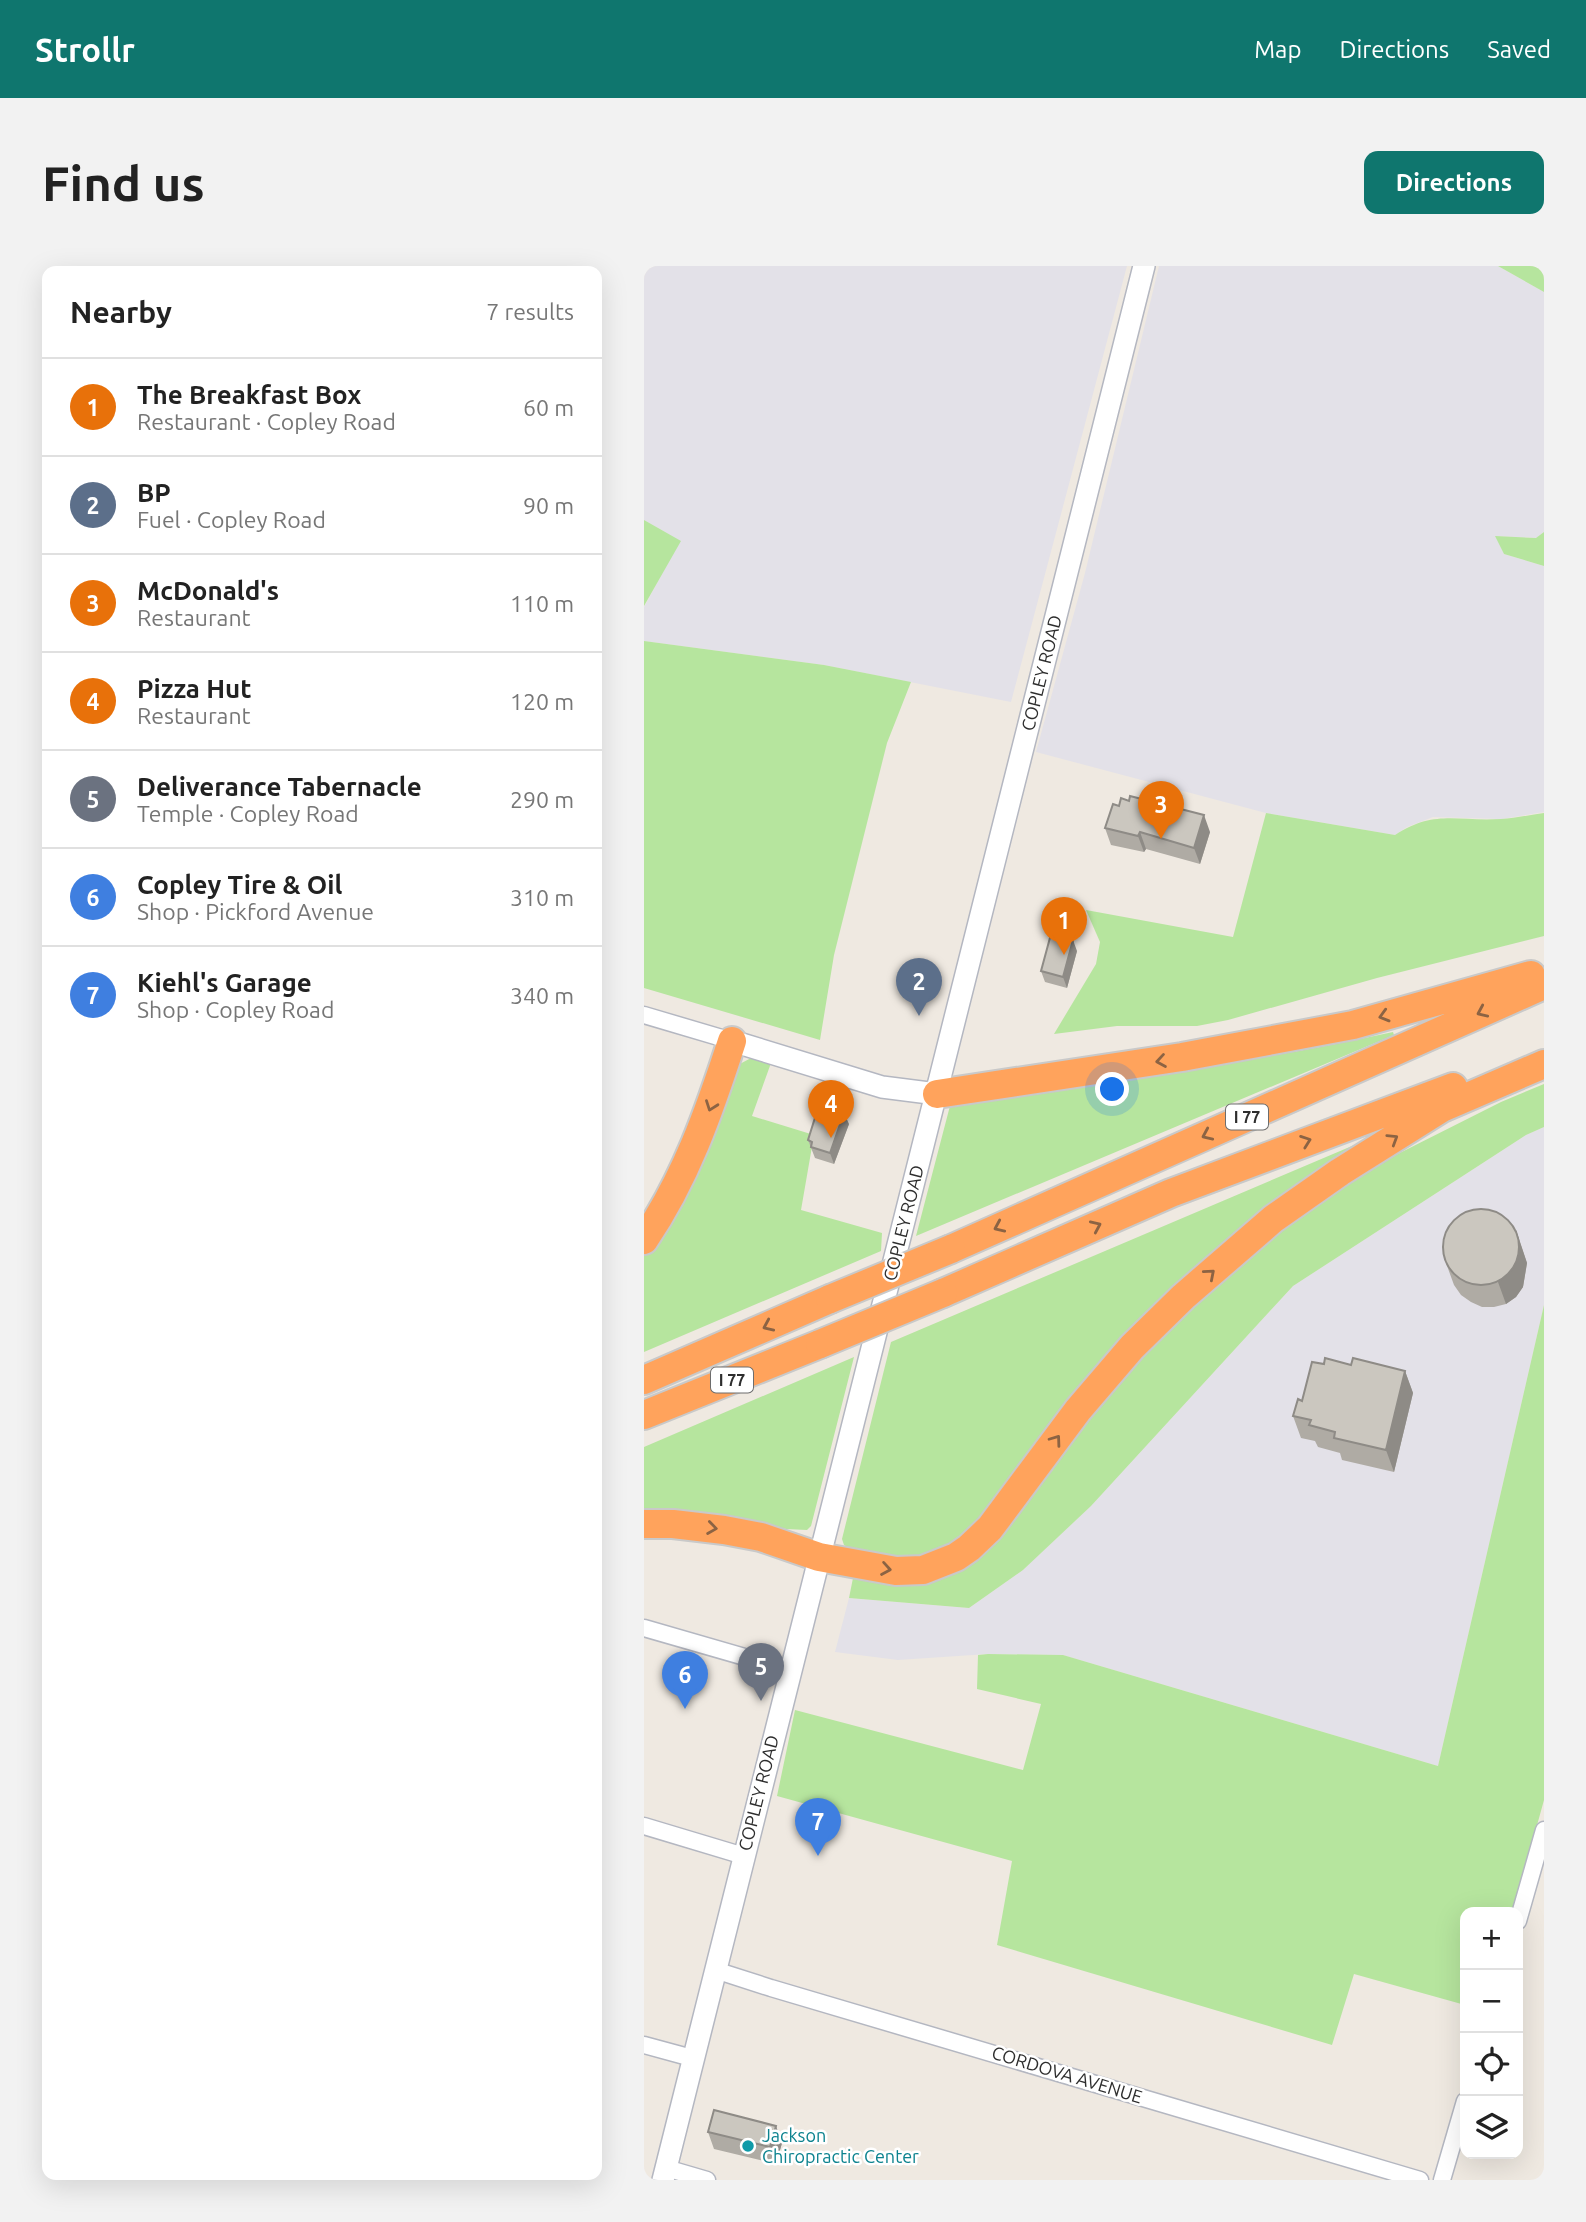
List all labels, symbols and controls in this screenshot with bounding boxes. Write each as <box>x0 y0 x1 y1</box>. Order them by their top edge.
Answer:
text: Strollr <box>35 31 135 68</box>
text: Map <box>1254 36 1301 63</box>
text: Directions <box>1339 36 1449 63</box>
text: Saved <box>1487 36 1551 63</box>
button: Directions <box>1364 151 1544 214</box>
text: Find us <box>42 155 205 210</box>
text: Nearby <box>70 295 172 329</box>
text: 7 results <box>486 299 574 324</box>
text: The Breakfast Box <box>137 380 361 409</box>
text: 1 <box>87 395 99 420</box>
text: 60 m <box>523 395 574 420</box>
text: Restaurant · Copley Road <box>137 409 396 434</box>
text: BP <box>137 478 171 507</box>
text: 2 <box>87 493 99 518</box>
text: 90 m <box>523 493 574 518</box>
text: Fuel · Copley Road <box>137 507 326 532</box>
text: McDonald's <box>137 576 279 605</box>
text: 3 <box>87 591 99 616</box>
text: 110 m <box>510 591 574 616</box>
text: Restaurant <box>137 605 251 630</box>
street label: COPLEY ROAD <box>1017 613 1065 733</box>
text: Pizza Hut <box>137 674 251 703</box>
text: 4 <box>87 689 99 714</box>
text: 120 m <box>510 689 574 714</box>
text: Restaurant <box>137 703 251 728</box>
text: Deliverance Tabernacle <box>137 772 422 801</box>
pin: 3 <box>1138 781 1184 839</box>
text: 5 <box>87 787 99 812</box>
text: 290 m <box>510 787 574 812</box>
text: Temple · Copley Road <box>137 801 359 826</box>
text: Copley Tire & Oil <box>137 870 342 899</box>
text: 6 <box>87 885 99 910</box>
text: 310 m <box>510 885 574 910</box>
pin: 1 <box>1041 897 1087 955</box>
text: Shop · Pickford Avenue <box>137 899 374 924</box>
pin: 2 <box>896 958 942 1016</box>
text: Kiehl's Garage <box>137 968 312 997</box>
text: 7 <box>87 983 99 1008</box>
text: 340 m <box>510 983 574 1008</box>
text: Shop · Copley Road <box>137 997 334 1022</box>
one-way arrow <box>1476 1004 1489 1018</box>
one-way arrow <box>1378 1008 1390 1022</box>
one-way arrow <box>1155 1053 1167 1068</box>
your location <box>1095 1072 1129 1106</box>
pin: 4 <box>808 1080 854 1138</box>
one-way arrow <box>705 1100 719 1112</box>
road number: I 77 <box>1226 1104 1268 1130</box>
one-way arrow <box>1201 1127 1214 1141</box>
one-way arrow <box>1300 1135 1312 1149</box>
one-way arrow <box>1385 1135 1398 1148</box>
street label: COPLEY ROAD <box>879 1163 927 1283</box>
one-way arrow <box>994 1219 1006 1233</box>
one-way arrow <box>1088 1220 1101 1234</box>
one-way arrow <box>1202 1270 1215 1282</box>
one-way arrow <box>763 1318 775 1332</box>
road number: I 77 <box>711 1368 753 1392</box>
one-way arrow <box>1048 1435 1060 1448</box>
one-way arrow <box>706 1521 718 1536</box>
one-way arrow <box>880 1561 892 1576</box>
pin: 5 <box>738 1643 784 1701</box>
pin: 6 <box>662 1651 708 1709</box>
street label: COPLEY ROAD <box>734 1733 782 1853</box>
pin: 7 <box>795 1798 841 1856</box>
map controls <box>1460 1907 1523 2159</box>
button: + <box>1460 1907 1523 1970</box>
button: − <box>1460 1970 1523 2033</box>
button: locate <box>1460 2033 1523 2096</box>
street label: CORDOVA AVENUE <box>990 2042 1145 2106</box>
button: layers <box>1460 2096 1523 2159</box>
place label: Jackson Chiropractic Center <box>762 2125 919 2166</box>
marker: Jackson Chiropractic Center <box>740 2138 756 2154</box>

